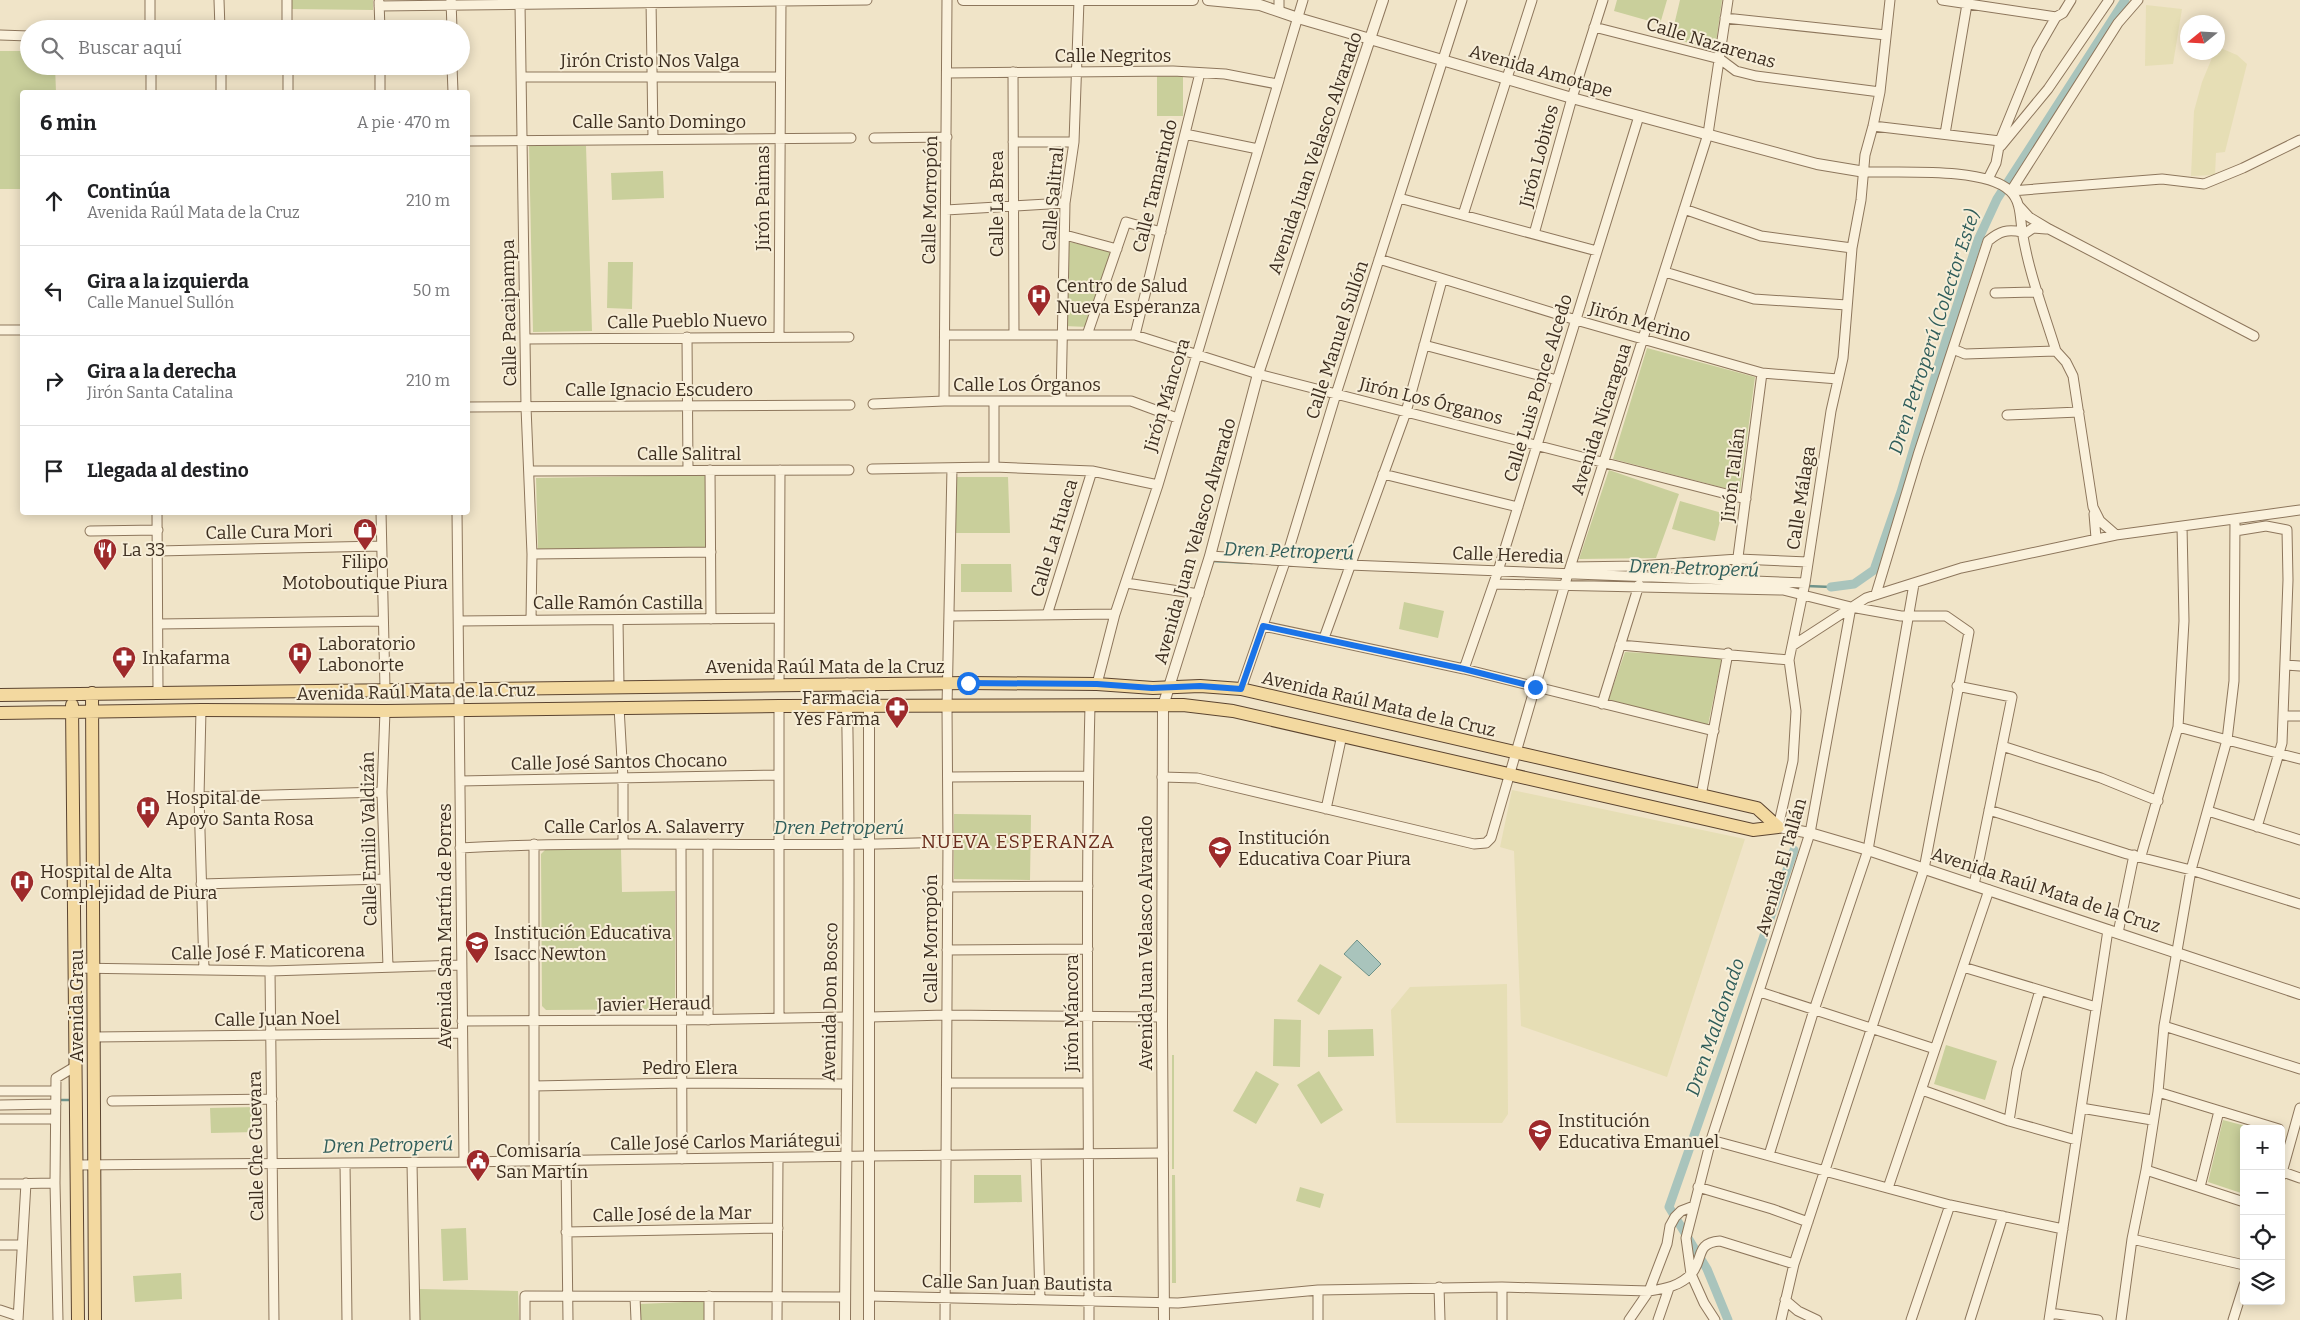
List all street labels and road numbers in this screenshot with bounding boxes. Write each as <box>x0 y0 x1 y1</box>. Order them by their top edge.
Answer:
street label: Calle Nazarenas <box>1644 13 1778 73</box>
street label: Avenida Juan Velasco Alvarado <box>1263 29 1367 277</box>
street label: Avenida Amotape <box>1467 40 1615 102</box>
street label: Calle Negritos <box>1055 45 1171 67</box>
street label: Jirón Cristo Nos Valga <box>559 50 740 72</box>
street label: Jirón Lobitos <box>1514 102 1563 211</box>
street label: Calle Santo Domingo <box>572 111 746 133</box>
street label: Calle Tamarindo <box>1128 117 1182 255</box>
street label: Calle Morropón <box>918 135 942 265</box>
street label: Jirón Paimas <box>752 145 774 252</box>
street label: Calle Salitral <box>1037 146 1069 252</box>
street label: Calle La Brea <box>986 151 1008 257</box>
street label: Calle Pacaipampa <box>497 239 521 387</box>
street label: Calle Manuel Sullón <box>1301 257 1373 422</box>
street label: Calle Luis Ponce Alcedo <box>1499 291 1577 485</box>
street label: Jirón Merino <box>1586 297 1693 347</box>
street label: Calle Pueblo Nuevo <box>607 309 767 333</box>
street label: Jirón Máncora <box>1139 335 1195 455</box>
street label: Avenida Nicaragua <box>1566 340 1636 498</box>
street label: Jirón Los Órganos <box>1356 372 1505 429</box>
street label: Calle Los Órganos <box>953 374 1101 396</box>
street label: Calle Ignacio Escudero <box>565 379 753 401</box>
street label: Avenida Juan Velasco Alvarado <box>1149 415 1241 667</box>
street label: Jirón Tallán <box>1716 426 1750 524</box>
street label: Calle Salitral <box>637 443 741 465</box>
street label: Calle Málaga <box>1782 444 1820 552</box>
street label: Calle La Huaca <box>1026 476 1082 600</box>
street label: Calle Cura Mori <box>205 520 333 544</box>
street label: Calle Heredia <box>1452 542 1564 568</box>
street label: Calle Ramón Castilla <box>533 592 703 614</box>
street label: Avenida Raúl Mata de la Cruz <box>705 656 945 678</box>
street label: Avenida Raúl Mata de la Cruz <box>1260 666 1498 742</box>
street label: Avenida Raúl Mata de la Cruz <box>296 679 536 705</box>
street label: Calle José Santos Chocano <box>511 749 727 775</box>
street label: Calle Emilio Valdizán <box>356 751 382 927</box>
street label: Avenida El Tallán <box>1751 795 1811 938</box>
street label: Avenida San Martín de Porres <box>434 803 456 1049</box>
street label: Avenida Juan Velasco Alvarado <box>1135 815 1157 1071</box>
street label: Calle Carlos A. Salaverry <box>544 816 745 838</box>
street label: Avenida Raúl Mata de la Cruz <box>1929 843 2163 937</box>
street label: Calle Morropón <box>920 874 942 1004</box>
street label: Avenida Don Bosco <box>818 922 842 1082</box>
street label: Calle José F. Maticorena <box>171 939 365 965</box>
street label: Avenida Grau <box>66 949 88 1063</box>
street label: Jirón Máncora <box>1061 954 1083 1073</box>
street label: Javier Heraud <box>596 992 712 1016</box>
street label: Calle Juan Noel <box>214 1007 340 1031</box>
street label: Pedro Elera <box>642 1057 738 1079</box>
street label: Calle Che Guevara <box>244 1070 268 1221</box>
street label: Calle José Carlos Mariátegui <box>610 1129 840 1155</box>
street label: Calle José de la Mar <box>592 1202 752 1226</box>
street label: Calle San Juan Bautista <box>921 1270 1113 1296</box>

